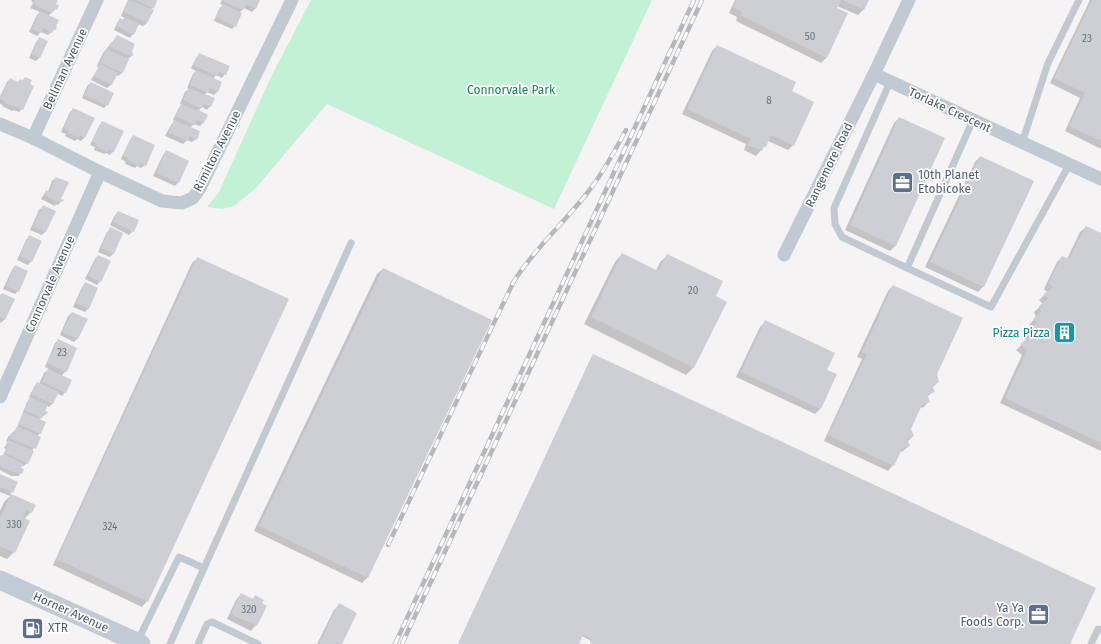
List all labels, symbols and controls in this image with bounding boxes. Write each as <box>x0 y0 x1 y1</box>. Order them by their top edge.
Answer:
street label: Bellman Avenue <box>40 26 90 112</box>
house number: 50 <box>805 31 816 43</box>
house number: 23 <box>1082 33 1092 45</box>
park label: Connorvale Park <box>467 83 556 97</box>
street label: Torlake Crescent <box>907 85 994 135</box>
house number: 8 <box>766 95 772 107</box>
street label: Rimilton Avenue <box>191 108 243 194</box>
street label: Rangemore Road <box>802 120 856 210</box>
place label: 10th Planet Etobicoke <box>918 168 980 196</box>
office icon: 10th Planet Etobicoke <box>890 169 916 195</box>
street label: Connorvale Avenue <box>22 233 78 335</box>
house number: 20 <box>688 285 699 297</box>
building icon: Pizza Pizza <box>1052 320 1078 346</box>
place label: Pizza Pizza <box>992 326 1050 340</box>
house number: 23 <box>57 347 67 359</box>
house number: 330 <box>6 519 22 531</box>
house number: 324 <box>103 521 118 533</box>
street label: Horner Avenue <box>31 589 111 635</box>
place label: Ya Ya Foods Corp. <box>961 601 1024 629</box>
office icon: Ya Ya Foods Corp. <box>1026 602 1052 628</box>
house number: 320 <box>241 604 257 616</box>
fuel station icon: XTR <box>20 615 46 641</box>
place label: XTR <box>48 621 68 635</box>

